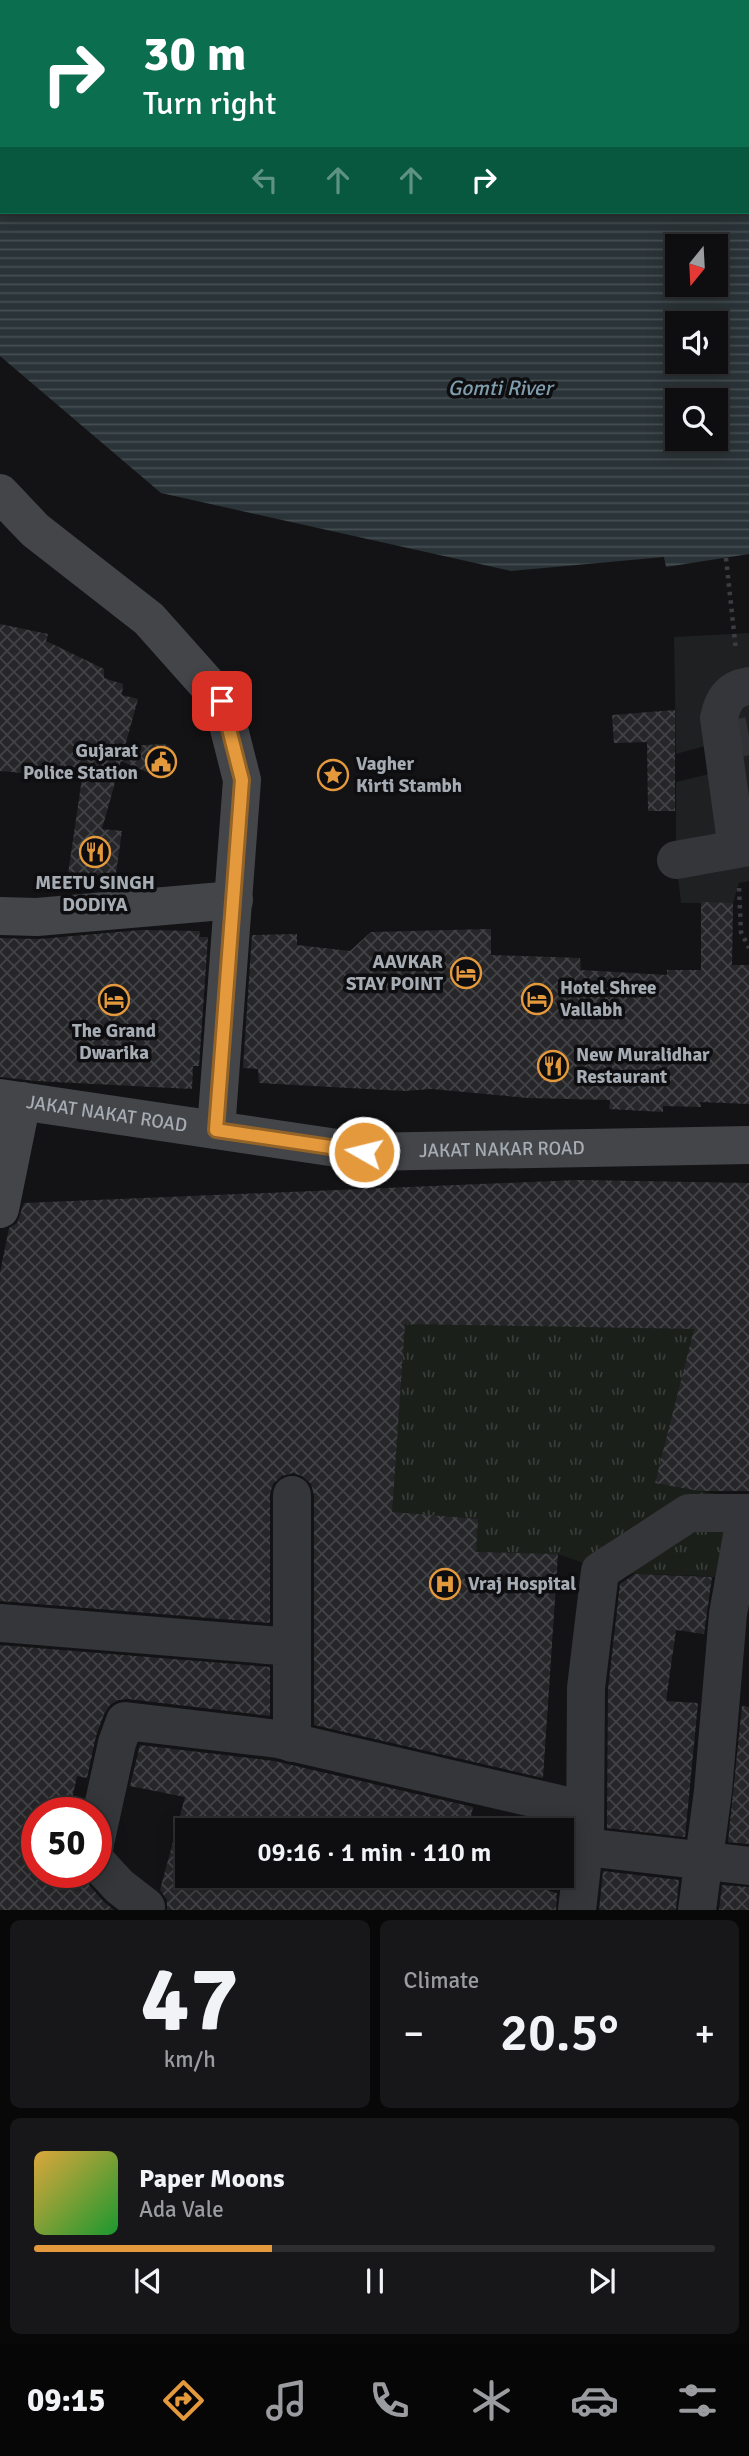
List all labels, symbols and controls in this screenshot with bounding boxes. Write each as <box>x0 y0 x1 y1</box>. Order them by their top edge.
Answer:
text: 30 m <box>143 24 246 84</box>
icon: right <box>28 28 119 119</box>
text: Turn right <box>143 84 276 123</box>
icon: left <box>246 161 284 199</box>
icon: ahead <box>319 161 357 199</box>
icon: ahead <box>392 161 430 199</box>
icon: right <box>465 161 503 199</box>
north arrow <box>665 234 728 298</box>
map controls <box>665 234 728 451</box>
button: sound <box>665 311 728 374</box>
water label: Gomti River <box>448 375 556 401</box>
button: search <box>665 388 728 451</box>
pin <box>192 671 252 731</box>
icon: arrive <box>203 682 241 720</box>
place label: Gujarat Police Station <box>23 739 138 785</box>
public building icon: Gujarat Police Station <box>144 745 178 779</box>
place label: Vagher Kirti Stambh <box>356 752 462 798</box>
place icon: Vagher Kirti Stambh <box>316 758 350 792</box>
restaurant icon: MEETU SINGH DODIYA <box>78 835 112 869</box>
place label: MEETU SINGH DODIYA <box>35 871 155 917</box>
place label: AAVKAR STAY POINT <box>346 950 443 996</box>
hotel icon: AAVKAR STAY POINT <box>449 956 483 990</box>
place label: Hotel Shree Vallabh <box>560 976 657 1022</box>
hotel icon: Hotel Shree Vallabh <box>520 982 554 1016</box>
hotel icon: The Grand Dwarika <box>97 983 131 1017</box>
place label: The Grand Dwarika <box>72 1019 156 1065</box>
place label: New Muralidhar Restaurant <box>576 1043 710 1089</box>
restaurant icon: New Muralidhar Restaurant <box>536 1049 570 1083</box>
street label: JAKAT NAKAT ROAD <box>25 1090 189 1138</box>
position arrow <box>327 1115 401 1189</box>
street label: JAKAT NAKAR ROAD <box>419 1136 585 1163</box>
hospital icon: Vraj Hospital <box>428 1567 462 1601</box>
place label: Vraj Hospital <box>468 1572 576 1596</box>
speed limit sign: 50 <box>21 1797 112 1888</box>
text: 09:16 · 1 min · 110 m <box>258 1837 491 1869</box>
text: 47 <box>141 1943 239 2056</box>
text: Climate <box>404 1966 479 1995</box>
text: 20.5° <box>500 2001 619 2065</box>
text: − <box>404 2010 424 2057</box>
text: + <box>694 2010 715 2057</box>
text: km/h <box>164 2045 216 2074</box>
text: Paper Moons <box>139 2163 285 2195</box>
text: Ada Vale <box>139 2195 224 2224</box>
icon: previous <box>129 2262 167 2300</box>
icon: pause <box>356 2262 394 2300</box>
icon: next <box>583 2262 621 2300</box>
icon: directions <box>159 2376 208 2425</box>
icon: music <box>262 2376 311 2425</box>
icon: phone <box>365 2376 414 2425</box>
icon: climate <box>467 2376 516 2425</box>
icon: car <box>570 2376 619 2425</box>
icon: filters <box>673 2376 722 2425</box>
text: 09:15 <box>27 2381 105 2420</box>

